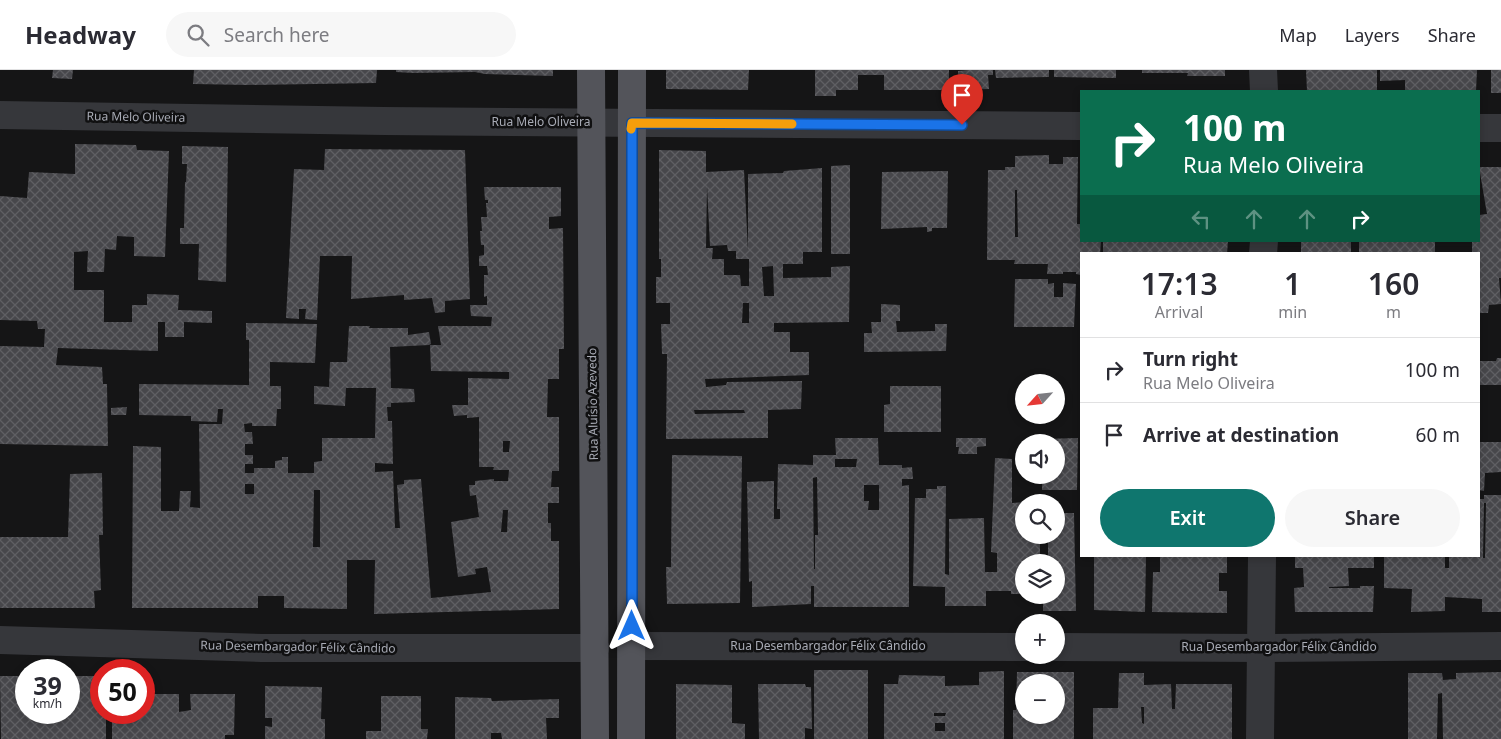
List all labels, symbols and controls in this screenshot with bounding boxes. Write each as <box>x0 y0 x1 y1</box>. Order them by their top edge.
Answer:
search box <box>166 12 516 57</box>
text: Headway <box>25 18 136 51</box>
icon: search <box>184 21 212 49</box>
text: Search here <box>224 22 330 48</box>
text: Map <box>1279 23 1317 47</box>
text: Layers <box>1345 23 1400 47</box>
text: Share <box>1428 23 1476 47</box>
pin <box>941 74 983 125</box>
icon: arrive <box>948 81 976 109</box>
text: 100 m <box>1183 104 1286 151</box>
street label: Rua Melo Oliveira <box>86 107 186 126</box>
icon: right <box>1100 110 1165 175</box>
street label: Rua Melo Oliveira <box>492 113 590 130</box>
text: Rua Melo Oliveira <box>1183 149 1364 179</box>
icon: left <box>1187 205 1215 233</box>
icon: ahead <box>1240 205 1268 233</box>
icon: ahead <box>1293 205 1321 233</box>
icon: right <box>1346 205 1374 233</box>
text: 17:13 <box>1141 263 1218 304</box>
text: 1 <box>1284 263 1301 304</box>
text: 160 <box>1368 263 1419 304</box>
text: Arrival <box>1155 301 1204 323</box>
text: min <box>1278 301 1307 323</box>
text: m <box>1386 301 1401 323</box>
text: Turn right <box>1143 346 1238 372</box>
street label: Rua Aluísio Azevedo <box>583 348 602 460</box>
icon: right <box>1100 356 1128 384</box>
text: 100 m <box>1405 357 1460 383</box>
text: Rua Melo Oliveira <box>1143 372 1275 394</box>
north arrow <box>1015 374 1065 424</box>
map controls <box>1015 374 1065 724</box>
icon: arrive <box>1100 421 1128 449</box>
text: Arrive at destination <box>1143 422 1339 448</box>
text: 60 m <box>1416 422 1460 448</box>
button: sound <box>1015 434 1065 484</box>
button: Exit <box>1100 489 1275 547</box>
button: Share <box>1285 489 1460 547</box>
button: search <box>1015 494 1065 544</box>
button: layers <box>1015 554 1065 604</box>
position arrow <box>605 599 657 651</box>
button: + <box>1015 614 1065 664</box>
street label: Rua Desembargador Félix Cândido <box>200 636 396 657</box>
street label: Rua Desembargador Félix Cândido <box>730 637 926 654</box>
street label: Rua Desembargador Félix Cândido <box>1181 638 1377 655</box>
speed limit sign: 50 <box>90 659 155 724</box>
text: 39 <box>33 668 62 702</box>
button: − <box>1015 674 1065 724</box>
text: km/h <box>33 695 62 712</box>

